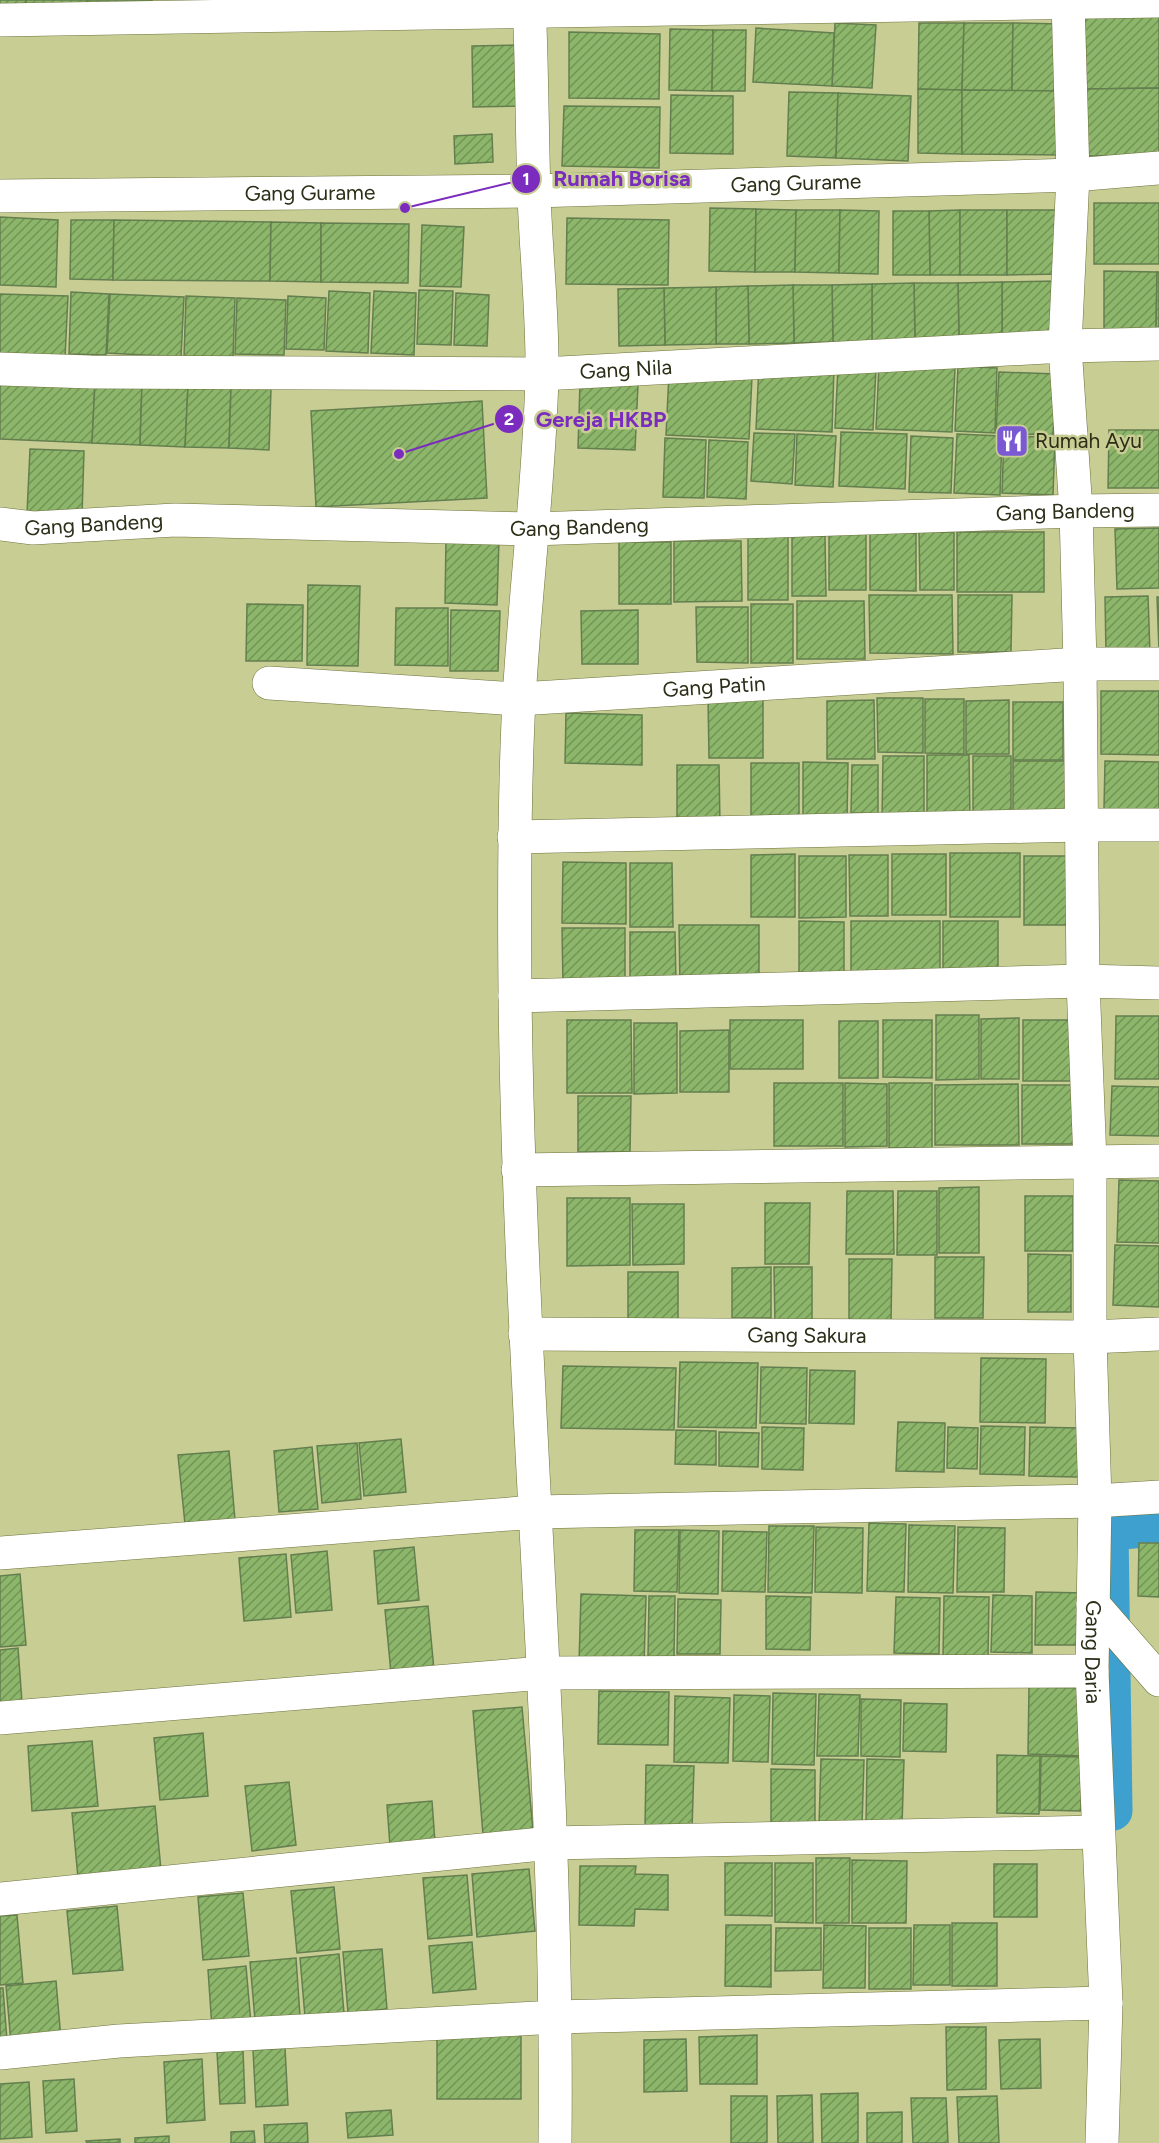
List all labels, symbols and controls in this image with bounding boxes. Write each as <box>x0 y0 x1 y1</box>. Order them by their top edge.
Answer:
callout: Rumah Borisa <box>511 159 702 199</box>
text: Rumah Borisa <box>553 165 691 192</box>
text: 1 <box>522 168 530 190</box>
street label: Gang Gurame <box>730 168 862 197</box>
street label: Gang Gurame <box>244 179 375 206</box>
street label: Gang Nila <box>579 354 673 384</box>
callout: Gereja HKBP <box>494 399 678 439</box>
text: Gereja HKBP <box>536 406 666 433</box>
text: 2 <box>504 408 514 430</box>
restaurant icon: Rumah Ayu <box>994 423 1030 459</box>
place label: Rumah Ayu <box>1035 428 1142 453</box>
street label: Gang Bandeng <box>995 497 1135 526</box>
street label: Gang Bandeng <box>23 508 164 541</box>
street label: Gang Bandeng <box>510 512 649 541</box>
street label: Gang Patin <box>662 671 766 702</box>
street label: Gang Sakura <box>747 1322 867 1348</box>
street label: Gang Daria <box>1080 1600 1106 1704</box>

